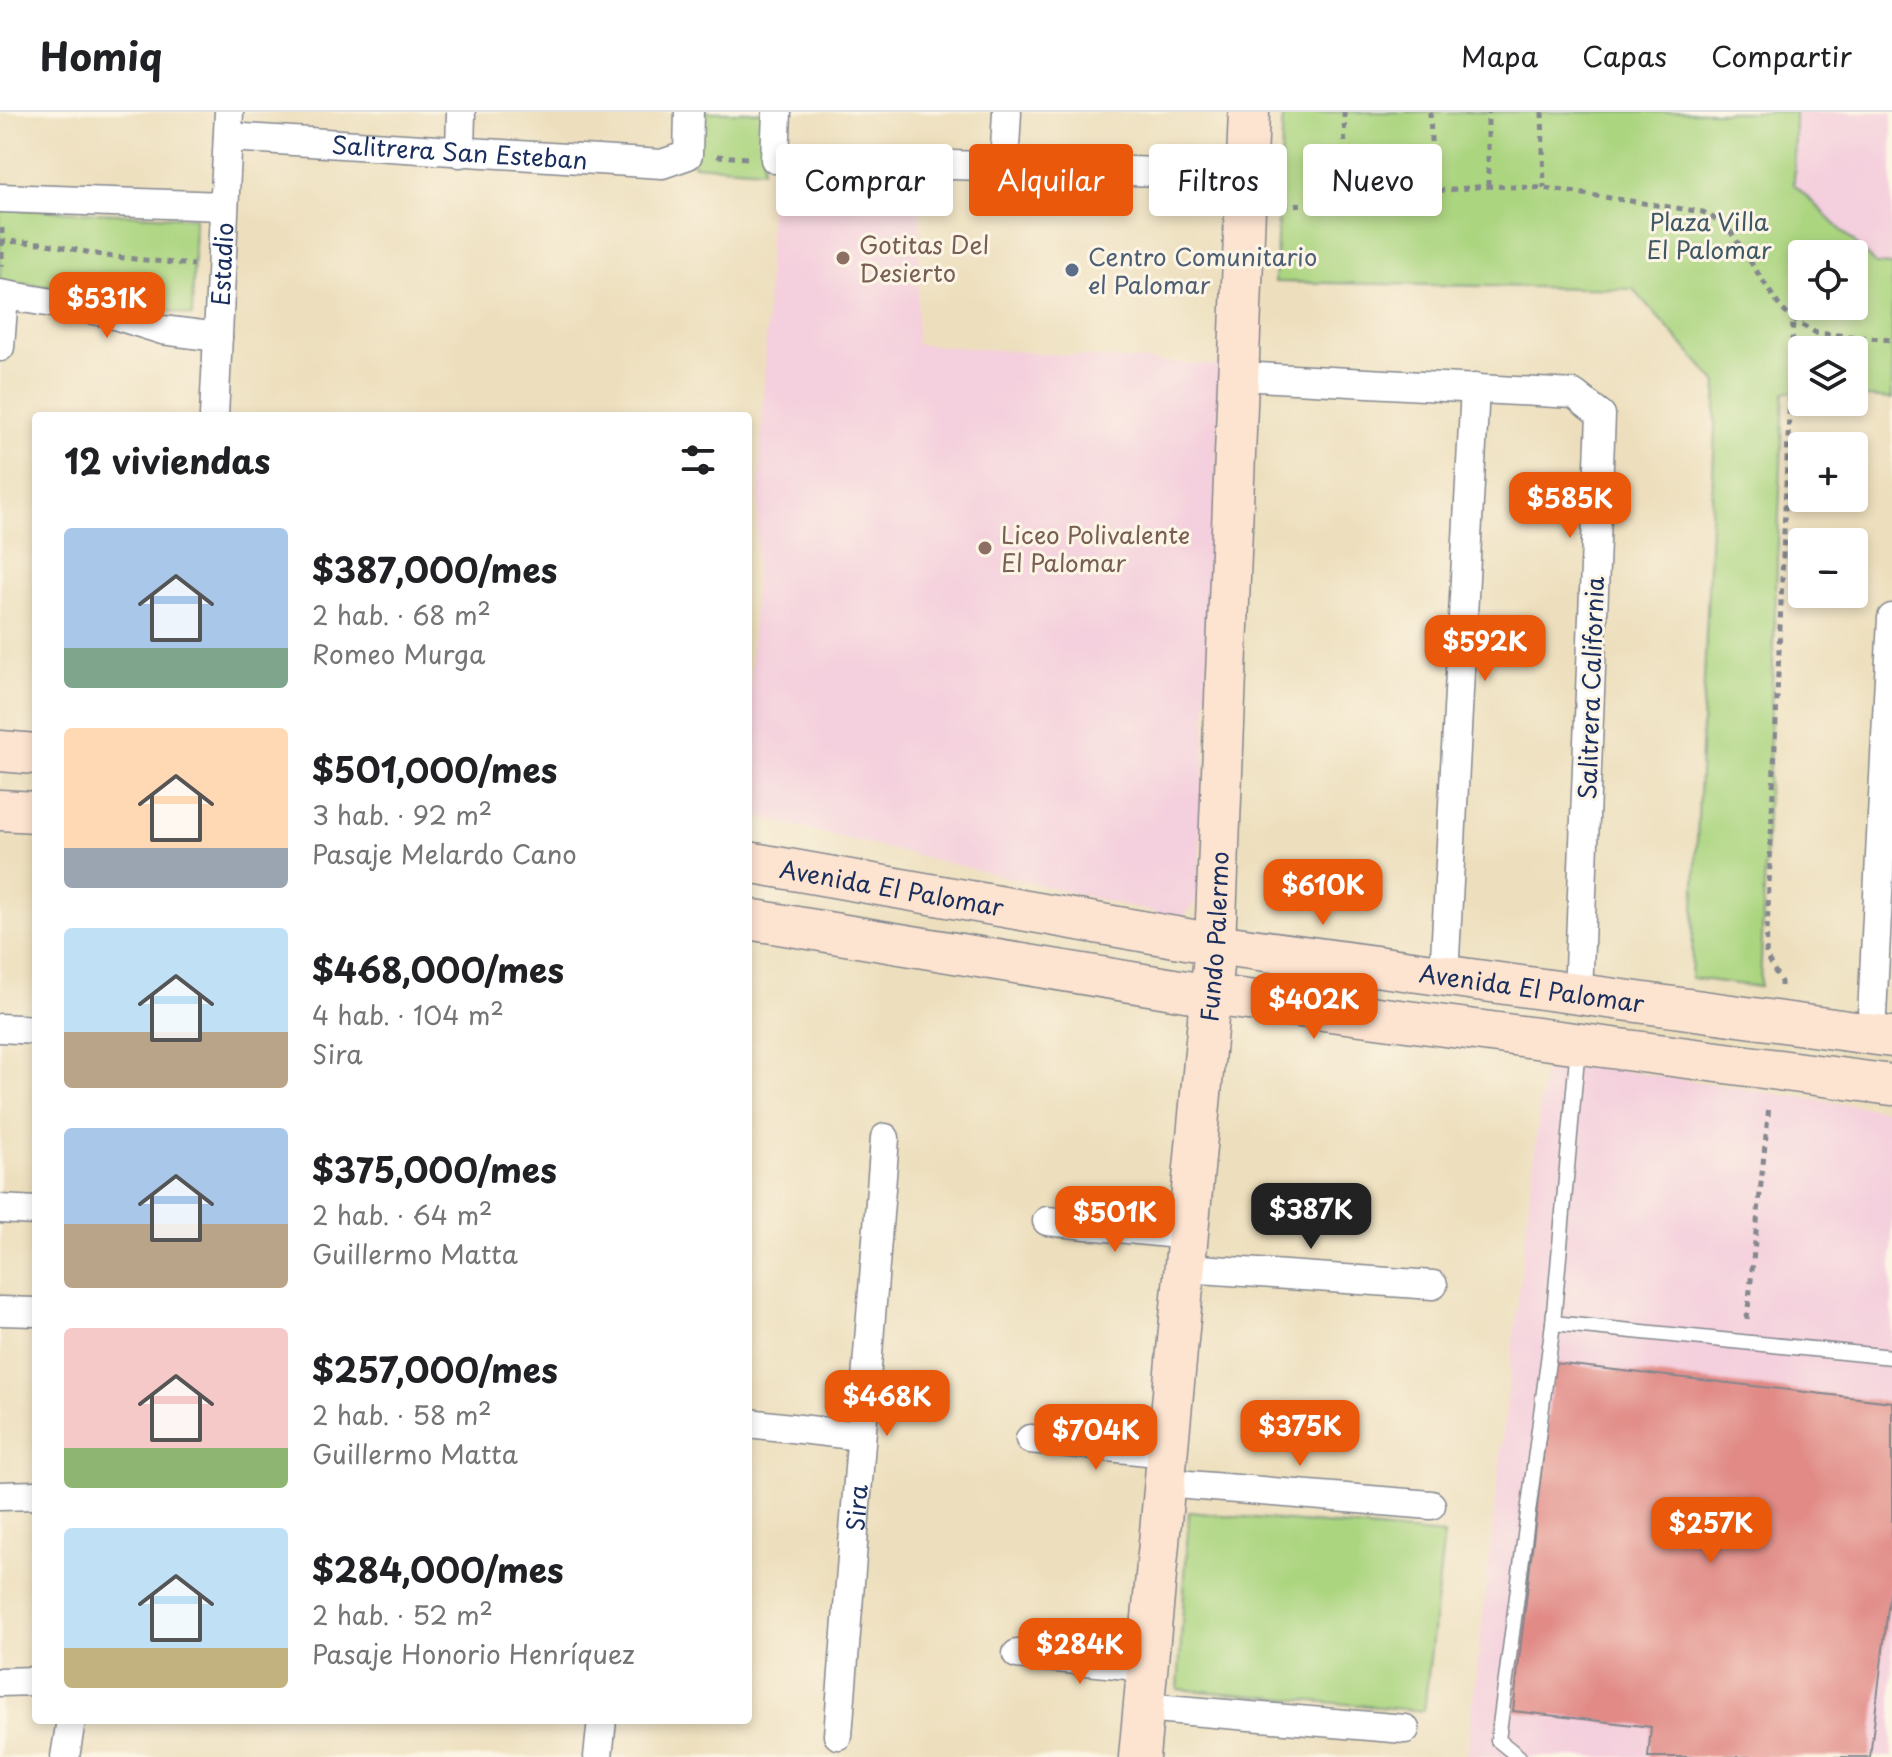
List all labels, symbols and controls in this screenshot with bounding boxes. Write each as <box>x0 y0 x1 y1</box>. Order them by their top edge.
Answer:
text: Homiq <box>40 27 162 84</box>
text: Mapa <box>1461 34 1538 77</box>
text: Capas <box>1582 34 1667 77</box>
text: Compartir <box>1711 34 1852 77</box>
street label: Salitrera San Esteban <box>331 125 589 177</box>
chip: Comprar <box>776 144 953 216</box>
chip: Alquilar <box>969 144 1133 216</box>
chip: Filtros <box>1149 144 1287 216</box>
chip: Nuevo <box>1303 144 1442 216</box>
park label: Plaza Villa El Palomar <box>1647 203 1772 267</box>
street label: Estadio <box>201 222 242 307</box>
place label: Gotitas Del Desierto <box>859 226 989 290</box>
place label: Centro Comunitario el Palomar <box>1088 238 1317 302</box>
map controls <box>1788 240 1868 608</box>
button: locate <box>1788 240 1868 320</box>
marker: Gotitas Del Desierto <box>834 249 852 267</box>
marker: Centro Comunitario el Palomar <box>1063 261 1081 279</box>
pin: $531K <box>51 272 163 340</box>
text: $531K <box>67 278 147 317</box>
button: layers <box>1788 336 1868 416</box>
button: + <box>1788 432 1868 512</box>
text: 12 viviendas <box>64 434 271 486</box>
icon: filters <box>676 438 720 482</box>
pin: $585K <box>1514 472 1626 540</box>
text: $585K <box>1527 478 1613 517</box>
place label: Liceo Polivalente El Palomar <box>1001 516 1190 580</box>
button: − <box>1788 528 1868 608</box>
marker: Liceo Polivalente El Palomar <box>976 539 994 557</box>
text: $387,000/mes <box>312 543 557 595</box>
icon: home <box>128 560 224 656</box>
street label: Salitrera California <box>1568 575 1612 800</box>
text: 2 hab. · 68 m² <box>312 595 491 634</box>
pin: $592K <box>1429 615 1541 683</box>
text: $592K <box>1443 621 1527 660</box>
text: Romeo Murga <box>312 634 485 673</box>
text: $501,000/mes <box>312 743 557 795</box>
icon: home <box>128 760 224 856</box>
text: 3 hab. · 92 m² <box>312 795 492 834</box>
text: Pasaje Melardo Cano <box>312 834 577 873</box>
street label: Avenida El Palomar <box>777 850 1007 925</box>
street label: Fundo Palermo <box>1190 851 1237 1023</box>
pin: $610K <box>1267 859 1379 927</box>
text: $610K <box>1282 865 1364 904</box>
text: $468,000/mes <box>312 943 564 995</box>
street label: Avenida El Palomar <box>1417 954 1647 1021</box>
icon: home <box>128 960 224 1056</box>
pin: $402K <box>1258 973 1370 1041</box>
text: $402K <box>1269 979 1359 1018</box>
text: 4 hab. · 104 m² <box>312 995 504 1034</box>
text: Sira <box>312 1034 363 1073</box>
text: $375,000/mes <box>312 1143 557 1195</box>
icon: home <box>128 1160 224 1256</box>
pin: $387K <box>1255 1183 1367 1251</box>
pin: $501K <box>1059 1186 1171 1254</box>
text: $387K <box>1269 1189 1353 1228</box>
text: $501K <box>1073 1192 1157 1231</box>
text: 2 hab. · 64 m² <box>312 1195 493 1234</box>
text: Guillermo Matta <box>312 1234 518 1273</box>
text: $257,000/mes <box>312 1343 558 1395</box>
icon: home <box>128 1360 224 1456</box>
pin: $468K <box>831 1370 943 1438</box>
text: $468K <box>843 1376 931 1415</box>
text: 2 hab. · 58 m² <box>312 1395 492 1434</box>
pin: $375K <box>1244 1400 1356 1468</box>
pin: $704K <box>1040 1404 1152 1472</box>
text: $375K <box>1258 1406 1342 1445</box>
text: $704K <box>1052 1410 1140 1449</box>
text: Guillermo Matta <box>312 1434 518 1473</box>
street label: Sira <box>836 1483 876 1532</box>
pin: $257K <box>1655 1497 1767 1565</box>
text: $257K <box>1669 1503 1753 1542</box>
text: $284,000/mes <box>312 1543 564 1595</box>
icon: home <box>128 1560 224 1656</box>
text: 2 hab. · 52 m² <box>312 1595 493 1634</box>
pin: $284K <box>1024 1618 1136 1686</box>
text: $284K <box>1036 1624 1124 1663</box>
text: Pasaje Honorio Henríquez <box>312 1634 635 1673</box>

